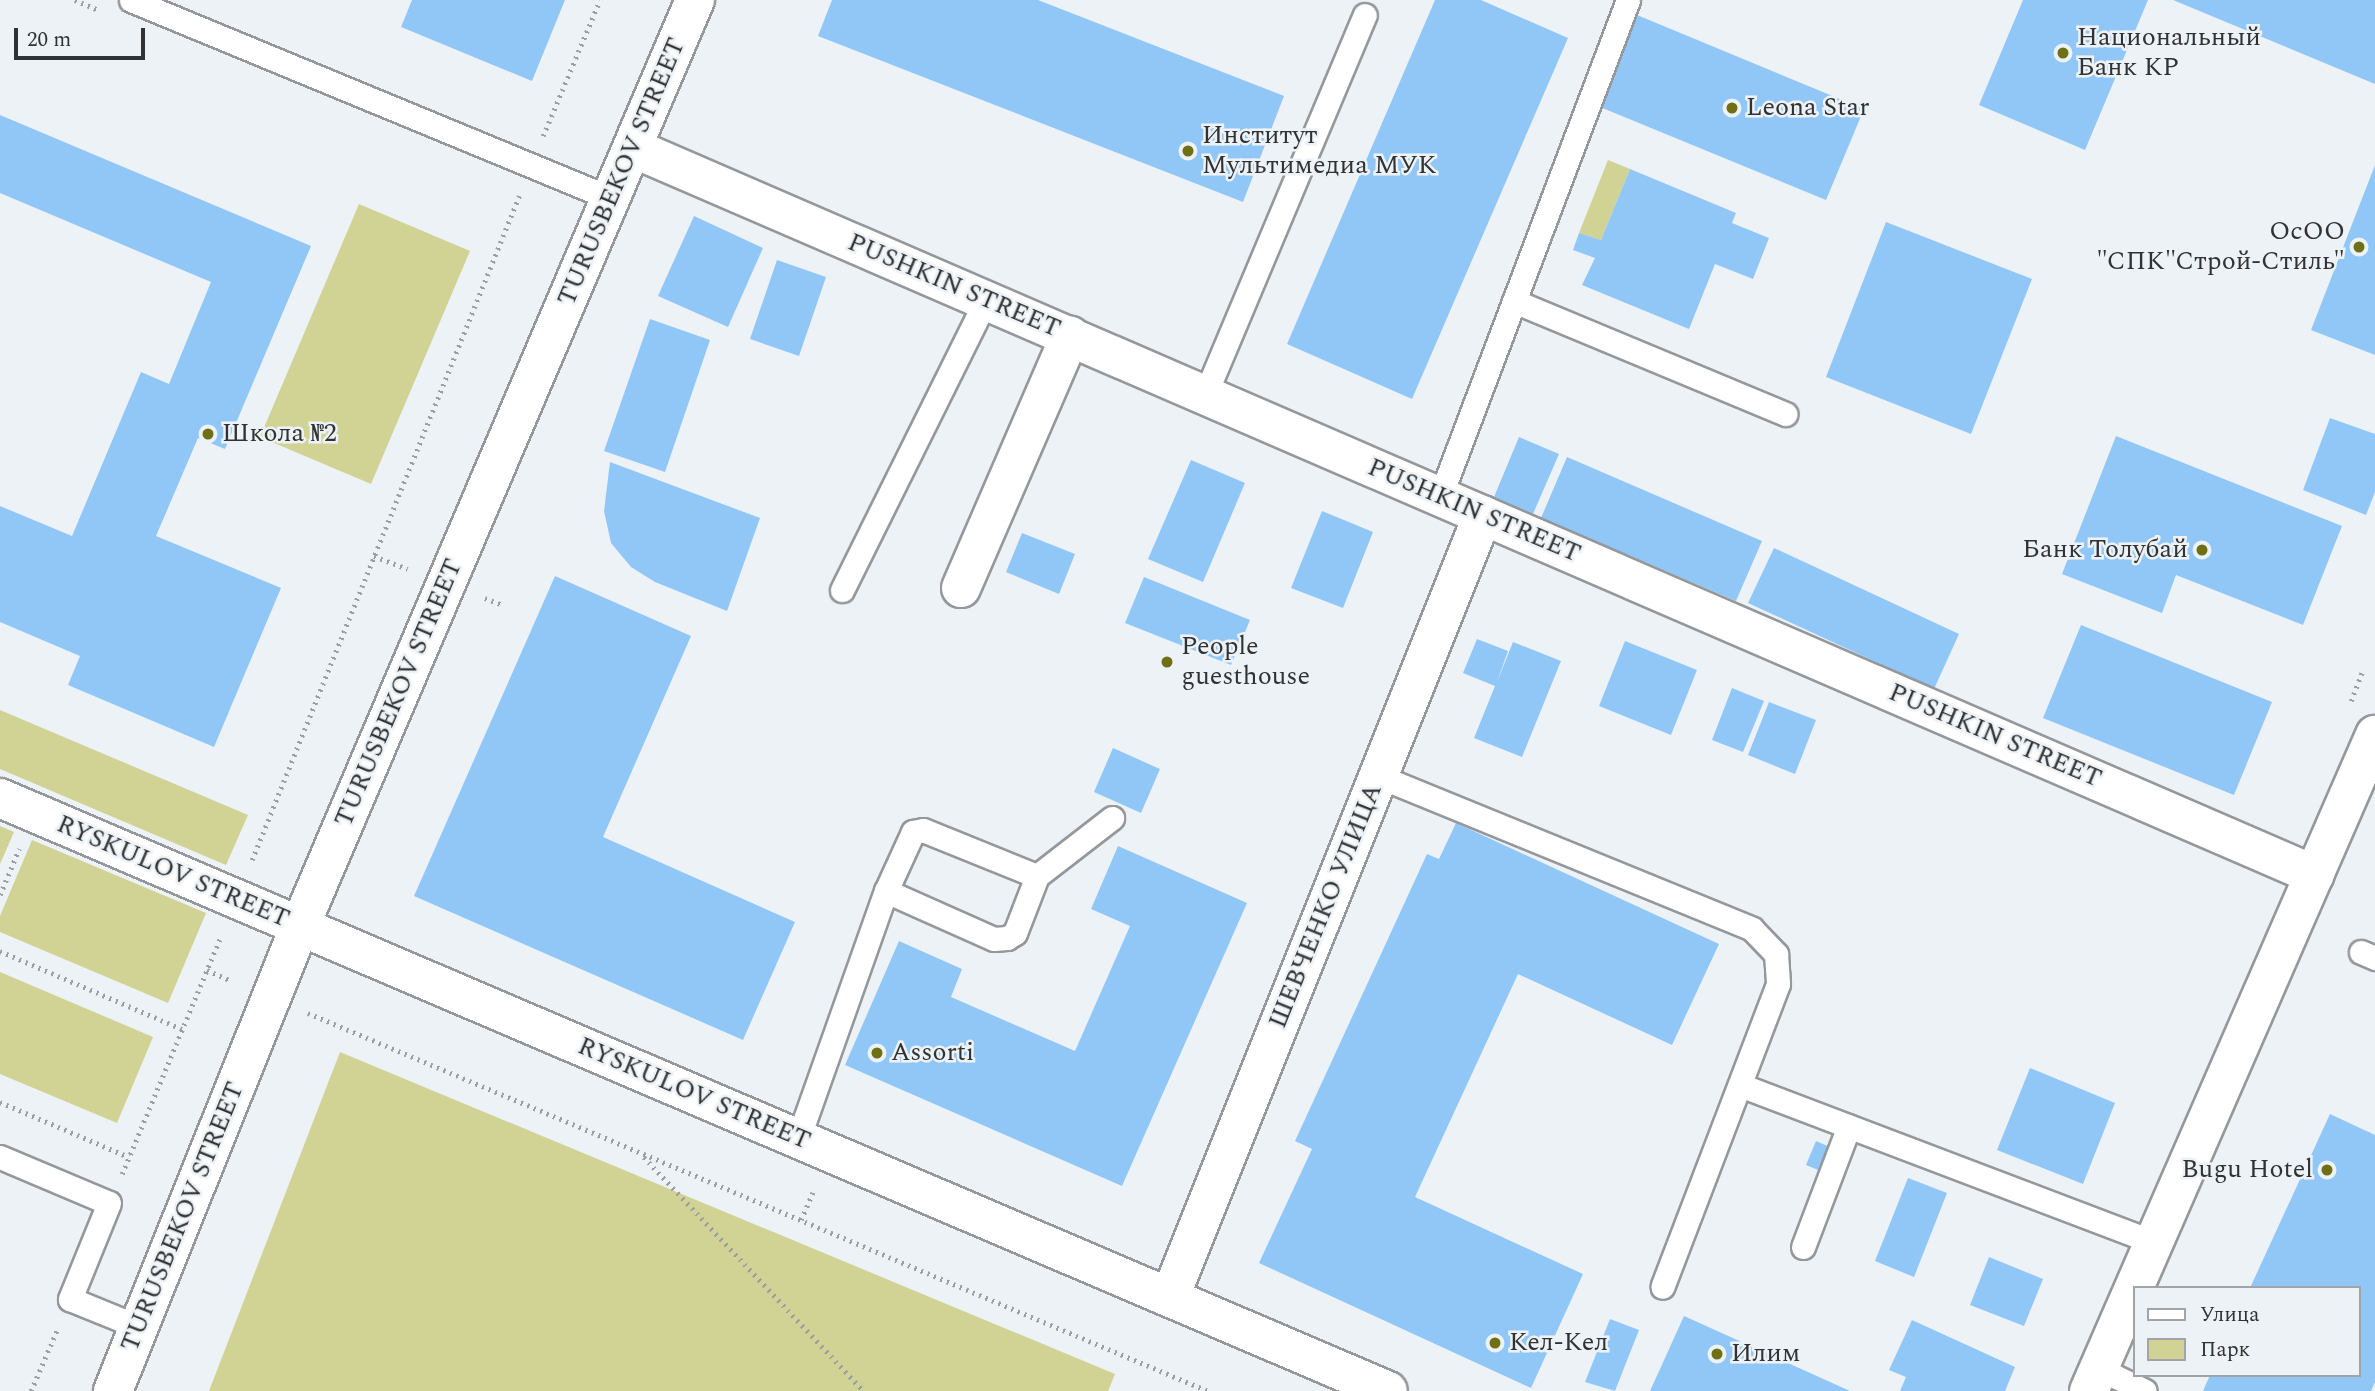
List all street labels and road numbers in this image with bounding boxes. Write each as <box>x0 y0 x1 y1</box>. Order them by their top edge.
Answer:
street label: TURUSBEKOV STREET <box>551 34 693 310</box>
street label: PUSHKIN STREET <box>843 227 1065 345</box>
street label: PUSHKIN STREET <box>1363 452 1585 570</box>
street label: TURUSBEKOV STREET <box>328 555 470 831</box>
street label: PUSHKIN STREET <box>1884 677 2106 795</box>
street label: ШЕВЧЕНКО УЛИЦА <box>1263 779 1389 1033</box>
street label: RYSKULOV STREET <box>52 809 294 935</box>
street label: RYSKULOV STREET <box>573 1031 815 1157</box>
street label: TURUSBEKOV STREET <box>115 1078 251 1356</box>

